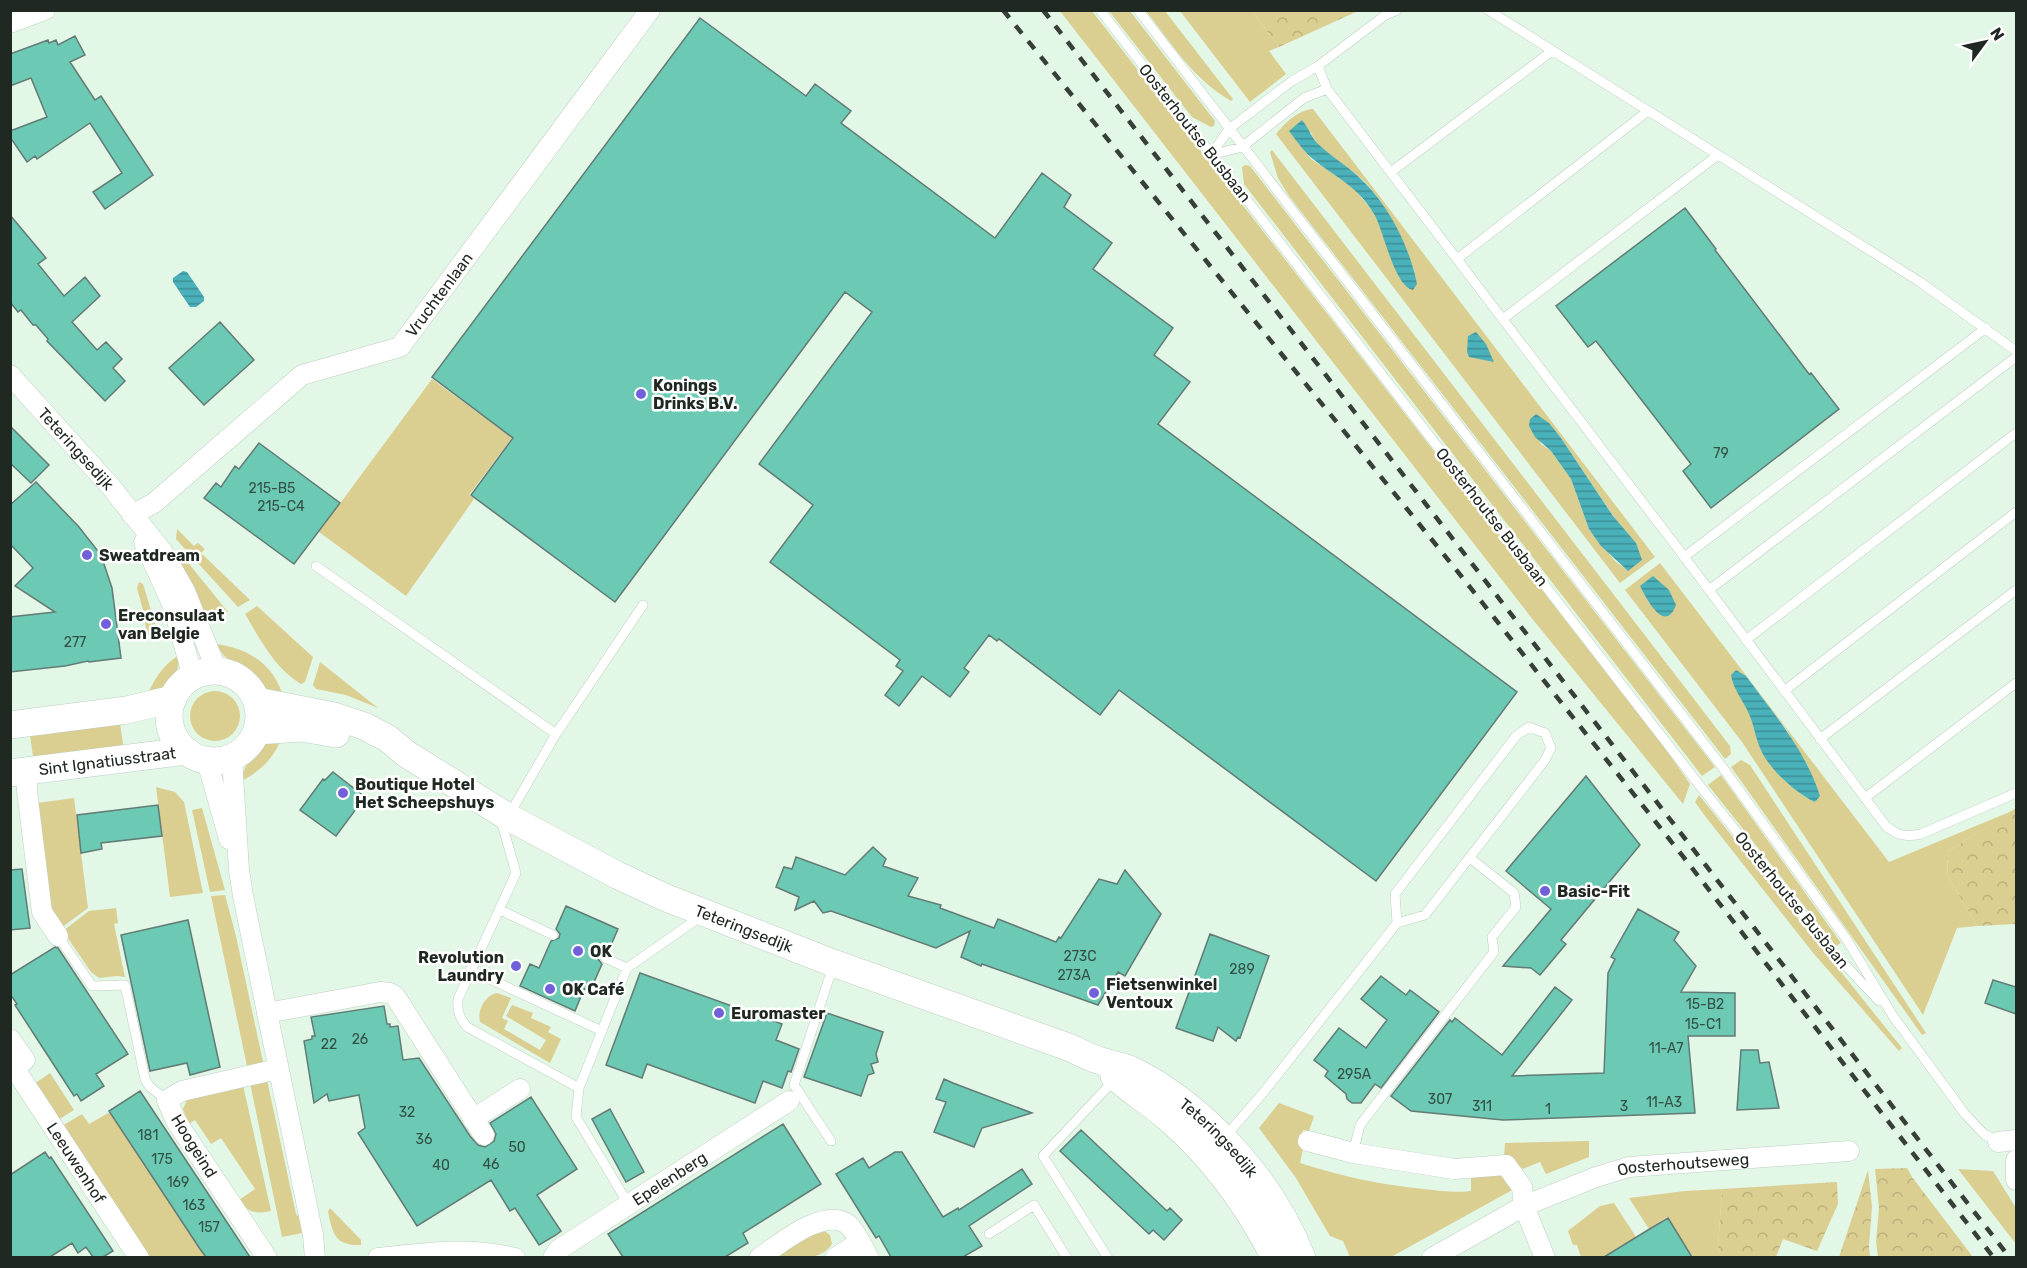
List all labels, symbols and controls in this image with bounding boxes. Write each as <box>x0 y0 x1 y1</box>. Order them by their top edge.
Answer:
north arrow <box>1955 12 2015 72</box>
text: N <box>1986 24 2008 44</box>
street label: Oosterhoutse Busbaan <box>1135 60 1255 206</box>
street label: Vruchtenlaan <box>401 249 476 340</box>
place label: Konings Drinks B.V. <box>653 376 738 413</box>
marker: Konings Drinks B.V. <box>634 387 648 401</box>
street label: Teteringsedijk <box>34 404 119 494</box>
street label: Oosterhoutse Busbaan <box>1432 444 1552 590</box>
house number: 79 <box>1713 445 1729 462</box>
house number: 215-B5 <box>249 480 295 497</box>
house number: 215-C4 <box>257 498 305 515</box>
place label: Sweatdream <box>99 546 200 565</box>
marker: Sweatdream <box>80 548 94 562</box>
place label: Ereconsulaat van Belgie <box>118 606 225 643</box>
marker: Ereconsulaat van Belgie <box>99 617 113 631</box>
house number: 277 <box>64 634 86 651</box>
street label: Sint Ignatiusstraat <box>37 743 177 779</box>
place label: Boutique Hotel Het Scheepshuys <box>355 775 495 812</box>
marker: Boutique Hotel Het Scheepshuys <box>336 786 350 800</box>
street label: Oosterhoutse Busbaan <box>1731 828 1853 972</box>
place label: Basic-Fit <box>1557 882 1631 901</box>
marker: Basic-Fit <box>1538 884 1552 898</box>
street label: Teteringsedijk <box>692 900 797 956</box>
place label: OK <box>590 942 612 961</box>
marker: OK <box>571 944 585 958</box>
place label: Revolution Laundry <box>418 948 504 985</box>
house number: 273C <box>1063 948 1097 965</box>
marker: Revolution Laundry <box>509 959 523 973</box>
house number: 289 <box>1229 961 1255 978</box>
house number: 273A <box>1057 967 1091 984</box>
place label: Fietsenwinkel Ventoux <box>1106 975 1217 1012</box>
place label: OK Café <box>562 980 624 999</box>
marker: OK Café <box>543 982 557 996</box>
marker: Fietsenwinkel Ventoux <box>1087 986 1101 1000</box>
house number: 15-B2 <box>1686 996 1724 1013</box>
place label: Euromaster <box>731 1004 826 1023</box>
marker: Euromaster <box>712 1006 726 1020</box>
house number: 15-C1 <box>1685 1016 1721 1033</box>
house number: 26 <box>352 1031 368 1048</box>
house number: 22 <box>321 1036 337 1053</box>
house number: 11-A7 <box>1649 1040 1683 1057</box>
house number: 295A <box>1337 1066 1372 1083</box>
house number: 307 <box>1428 1091 1452 1108</box>
street label: Teteringsedijk <box>1176 1094 1263 1181</box>
house number: 11-A3 <box>1646 1094 1682 1111</box>
house number: 311 <box>1472 1098 1492 1115</box>
house number: 3 <box>1620 1098 1628 1115</box>
house number: 1 <box>1545 1101 1551 1118</box>
house number: 32 <box>399 1104 415 1121</box>
street label: Hoogeind <box>167 1111 221 1181</box>
street label: Leeuwenhof <box>43 1119 110 1207</box>
house number: 181 <box>138 1127 158 1144</box>
house number: 36 <box>416 1131 432 1148</box>
house number: 50 <box>508 1139 526 1156</box>
street label: Epelenberg <box>629 1147 710 1209</box>
street label: Oosterhoutseweg <box>1615 1149 1750 1180</box>
house number: 175 <box>151 1151 173 1168</box>
house number: 46 <box>482 1156 500 1173</box>
house number: 40 <box>432 1157 450 1174</box>
house number: 169 <box>167 1174 189 1191</box>
house number: 163 <box>183 1197 205 1214</box>
house number: 157 <box>198 1219 220 1236</box>

